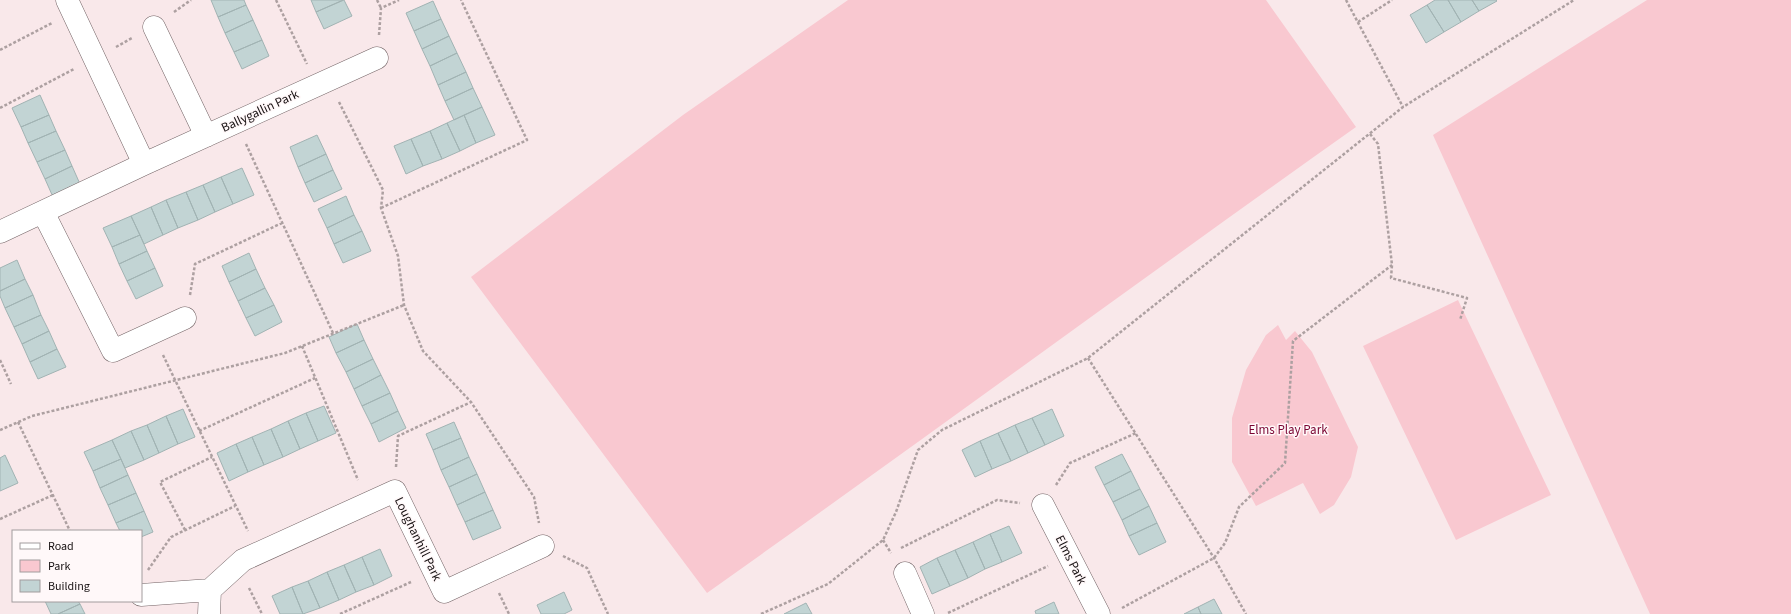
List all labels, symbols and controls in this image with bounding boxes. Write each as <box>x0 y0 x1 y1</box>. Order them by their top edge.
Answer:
street label: Ballygallin Park <box>218 85 302 137</box>
park label: Elms Play Park <box>1248 421 1328 439</box>
street label: Loughanhill Park <box>390 494 446 585</box>
legend <box>12 530 142 602</box>
street label: Elms Park <box>1051 532 1091 588</box>
text: Road <box>48 538 74 555</box>
text: Park <box>48 558 70 575</box>
text: Building <box>48 578 90 595</box>

